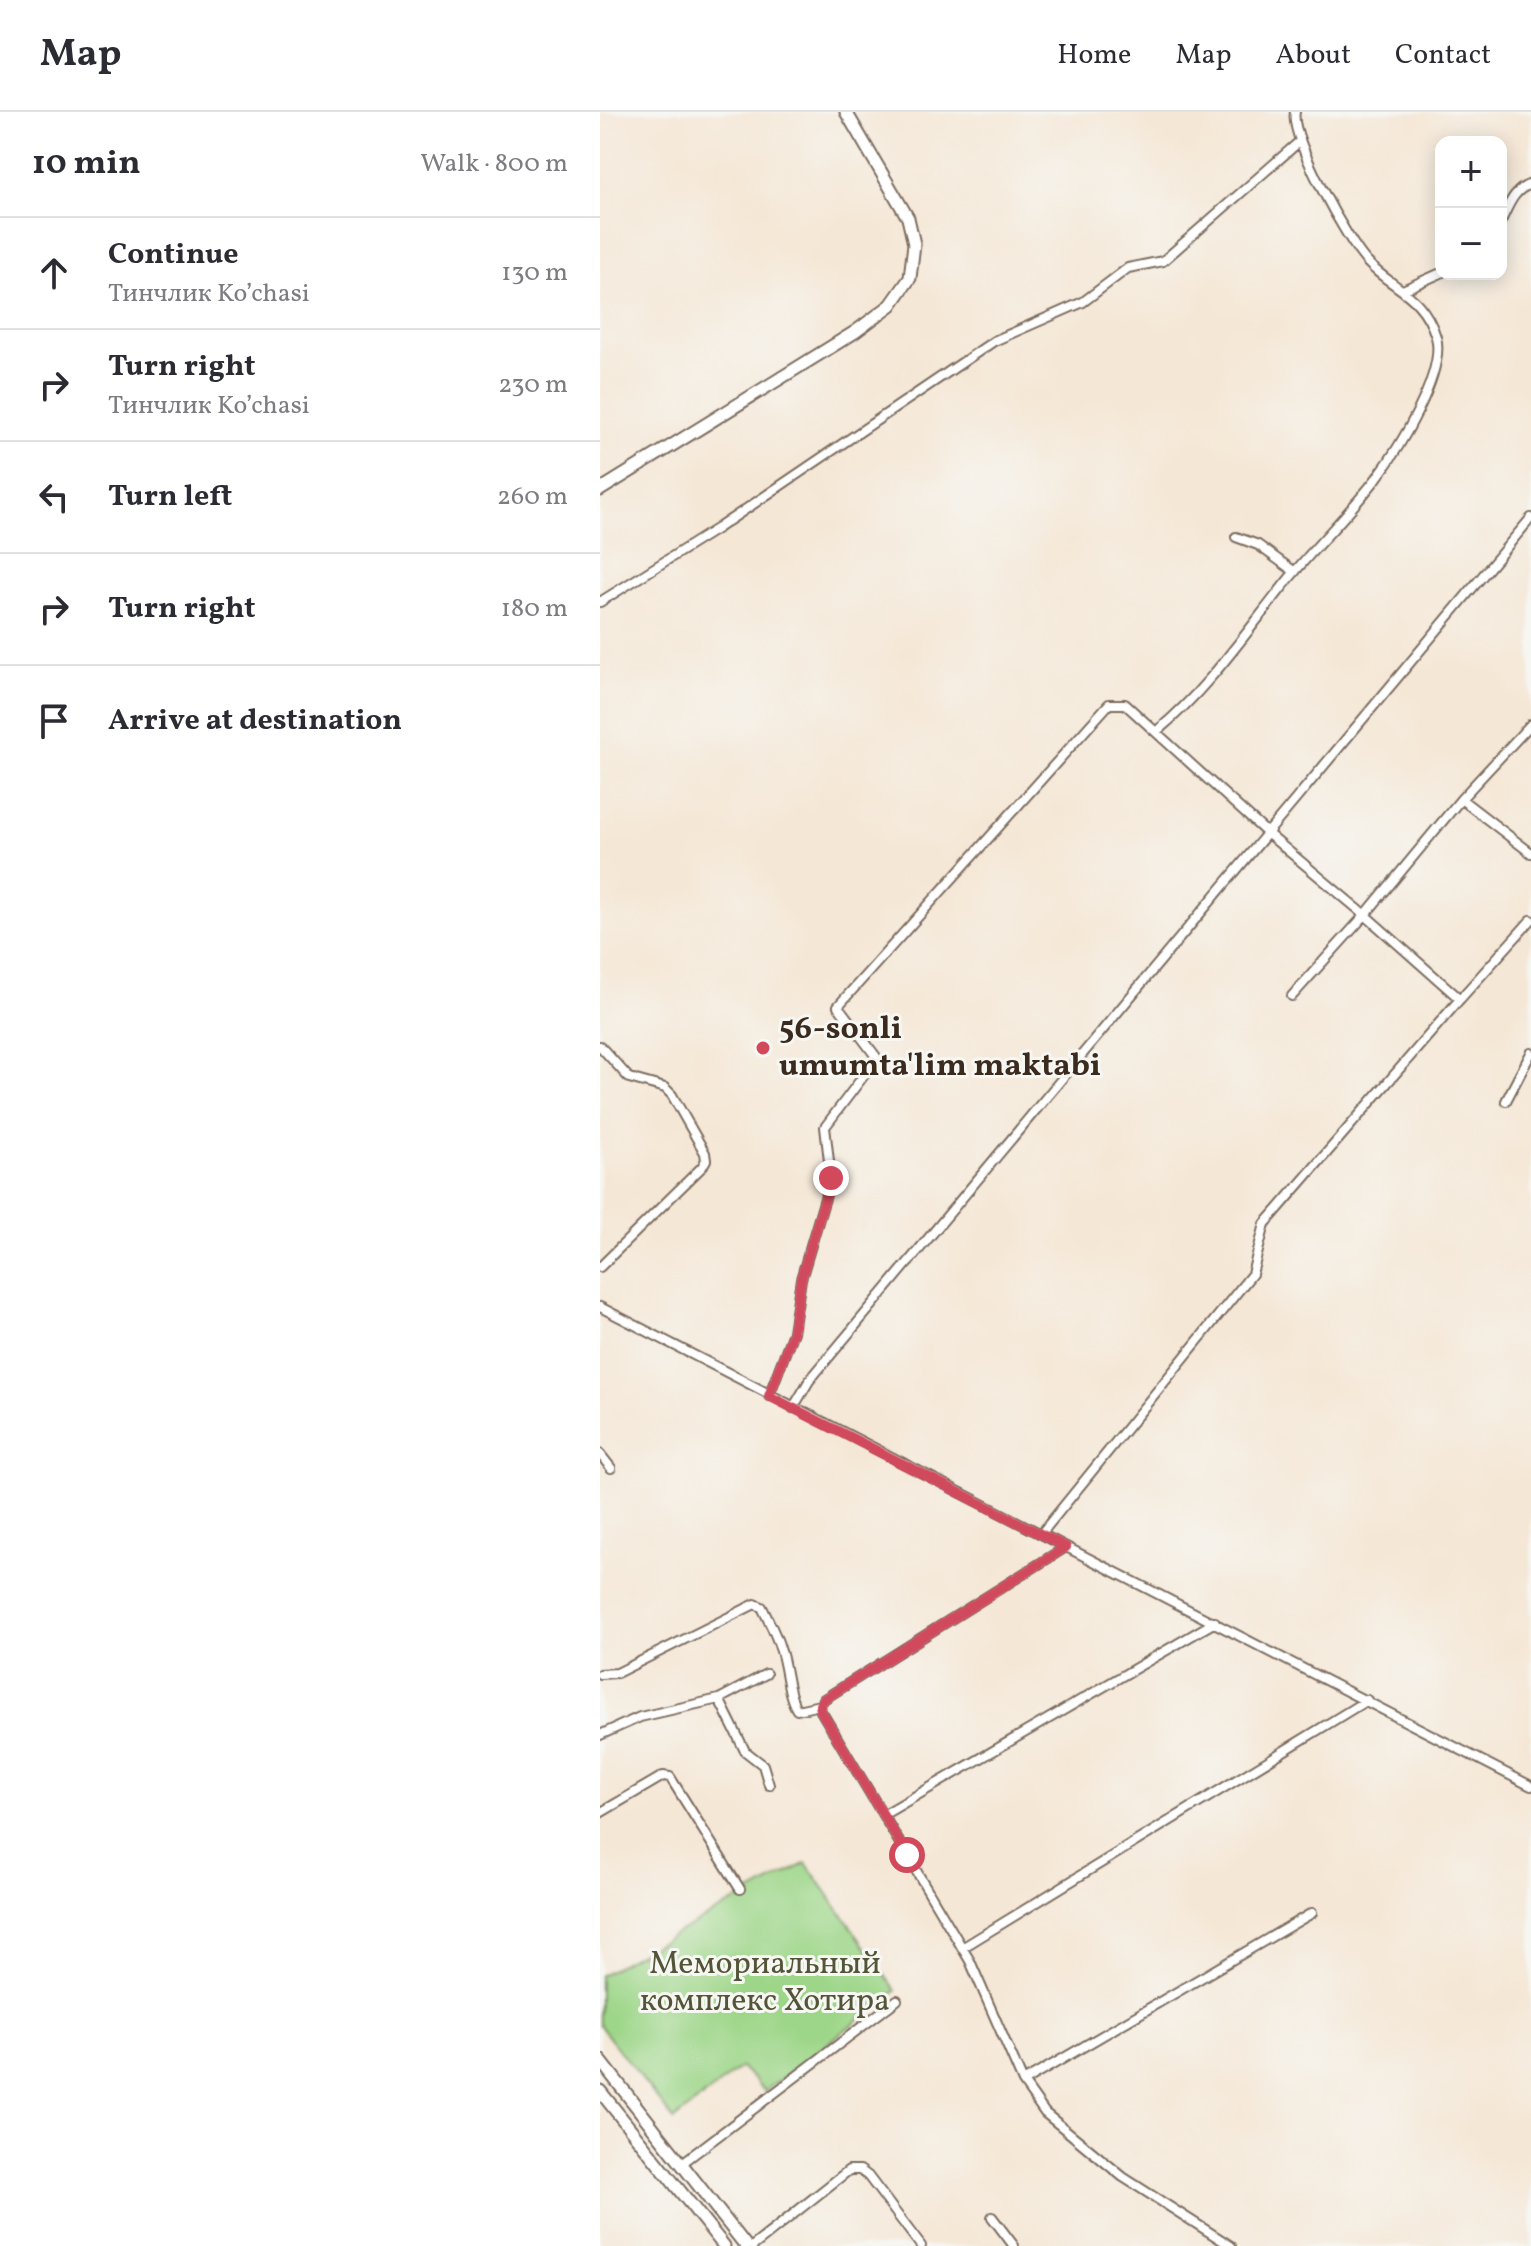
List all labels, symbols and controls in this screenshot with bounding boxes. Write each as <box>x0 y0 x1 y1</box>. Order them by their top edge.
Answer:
text: Map <box>40 29 121 82</box>
text: Home <box>1057 36 1131 75</box>
text: Map <box>1175 36 1231 75</box>
text: About <box>1275 36 1351 75</box>
text: Contact <box>1395 36 1491 75</box>
map controls <box>1435 136 1507 280</box>
button: + <box>1435 136 1507 208</box>
text: 10 min <box>32 141 141 188</box>
text: Walk · 800 m <box>420 146 568 182</box>
button: − <box>1435 208 1507 280</box>
text: Continue <box>108 234 239 276</box>
icon: ahead <box>32 251 76 295</box>
text: 130 m <box>501 255 568 291</box>
text: Тинчлик Ko’chasi <box>108 276 310 312</box>
text: Turn right <box>108 346 256 388</box>
icon: right <box>32 363 76 407</box>
text: 230 m <box>498 367 568 403</box>
text: Тинчлик Ko’chasi <box>108 388 310 424</box>
icon: left <box>32 475 76 519</box>
text: Turn left <box>108 476 232 518</box>
text: 260 m <box>497 479 568 515</box>
icon: right <box>32 587 76 631</box>
text: Turn right <box>108 588 256 630</box>
text: 180 m <box>501 591 568 627</box>
icon: arrive <box>32 699 76 743</box>
text: Arrive at destination <box>108 700 402 742</box>
place label: 56-sonli umumta'lim maktabi <box>779 1008 1101 1089</box>
marker: 56-sonli umumta'lim maktabi <box>754 1039 772 1057</box>
route end <box>813 1160 849 1196</box>
route start <box>889 1837 925 1873</box>
park label: Мемориальный комплекс Хотира <box>640 1943 890 2024</box>

